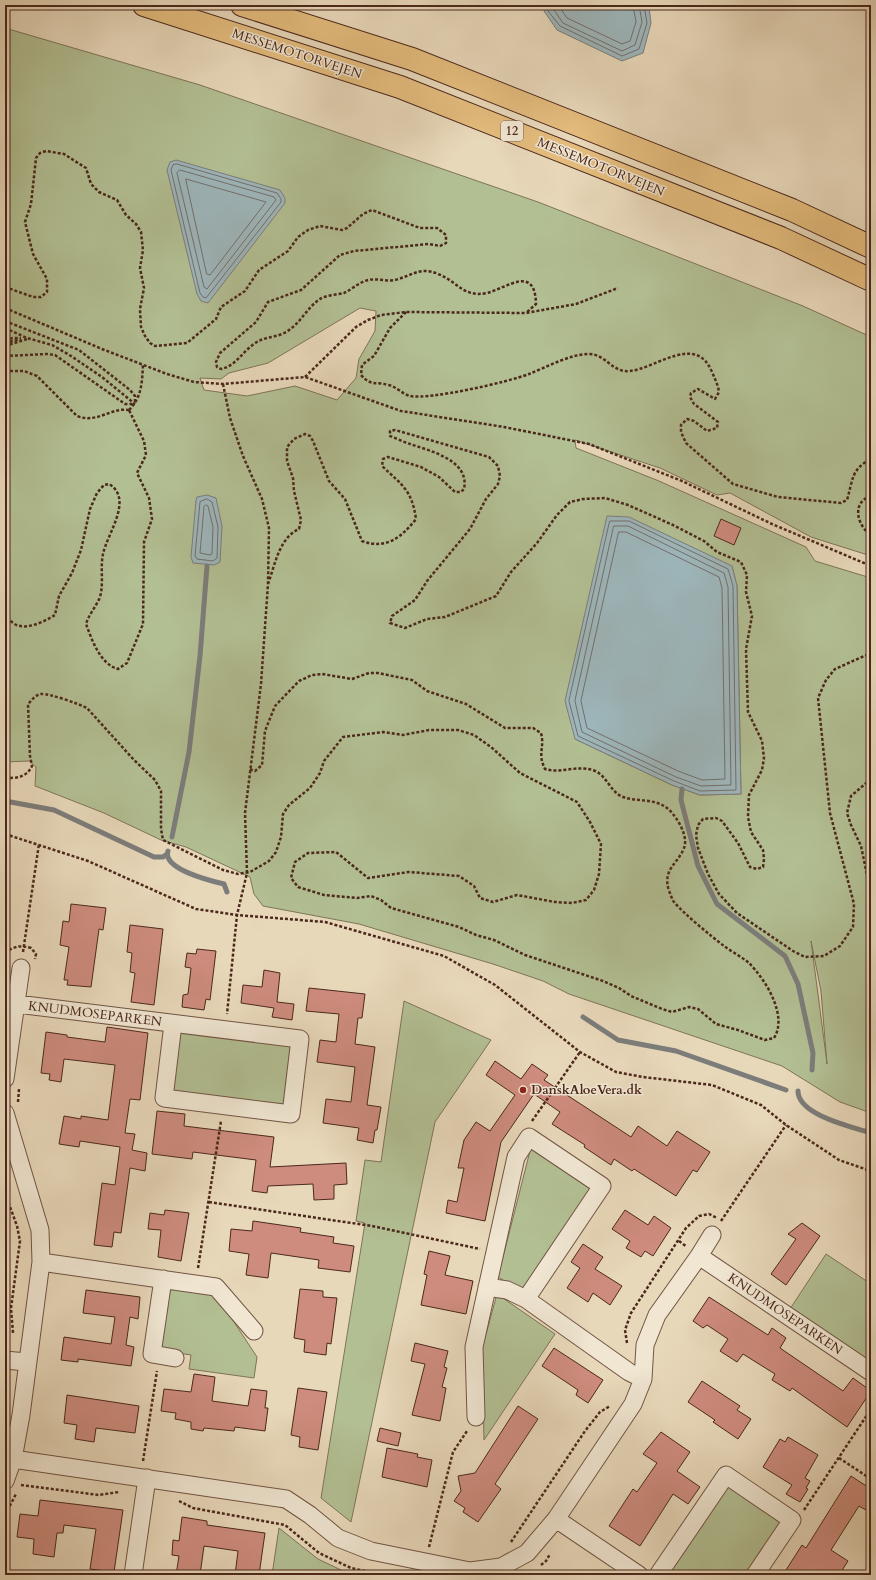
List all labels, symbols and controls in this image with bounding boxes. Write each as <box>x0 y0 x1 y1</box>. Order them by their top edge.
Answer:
street label: MESSEMOTORVEJEN <box>230 24 364 84</box>
road number: 12 <box>501 121 523 141</box>
street label: MESSEMOTORVEJEN <box>535 133 667 201</box>
street label: KNUDMOSEPARKEN <box>27 997 163 1031</box>
place label: DanskAloeVera.dk <box>531 1081 643 1099</box>
marker: DanskAloeVera.dk <box>518 1085 528 1095</box>
street label: KNUDMOSEPARKEN <box>724 1269 846 1359</box>

